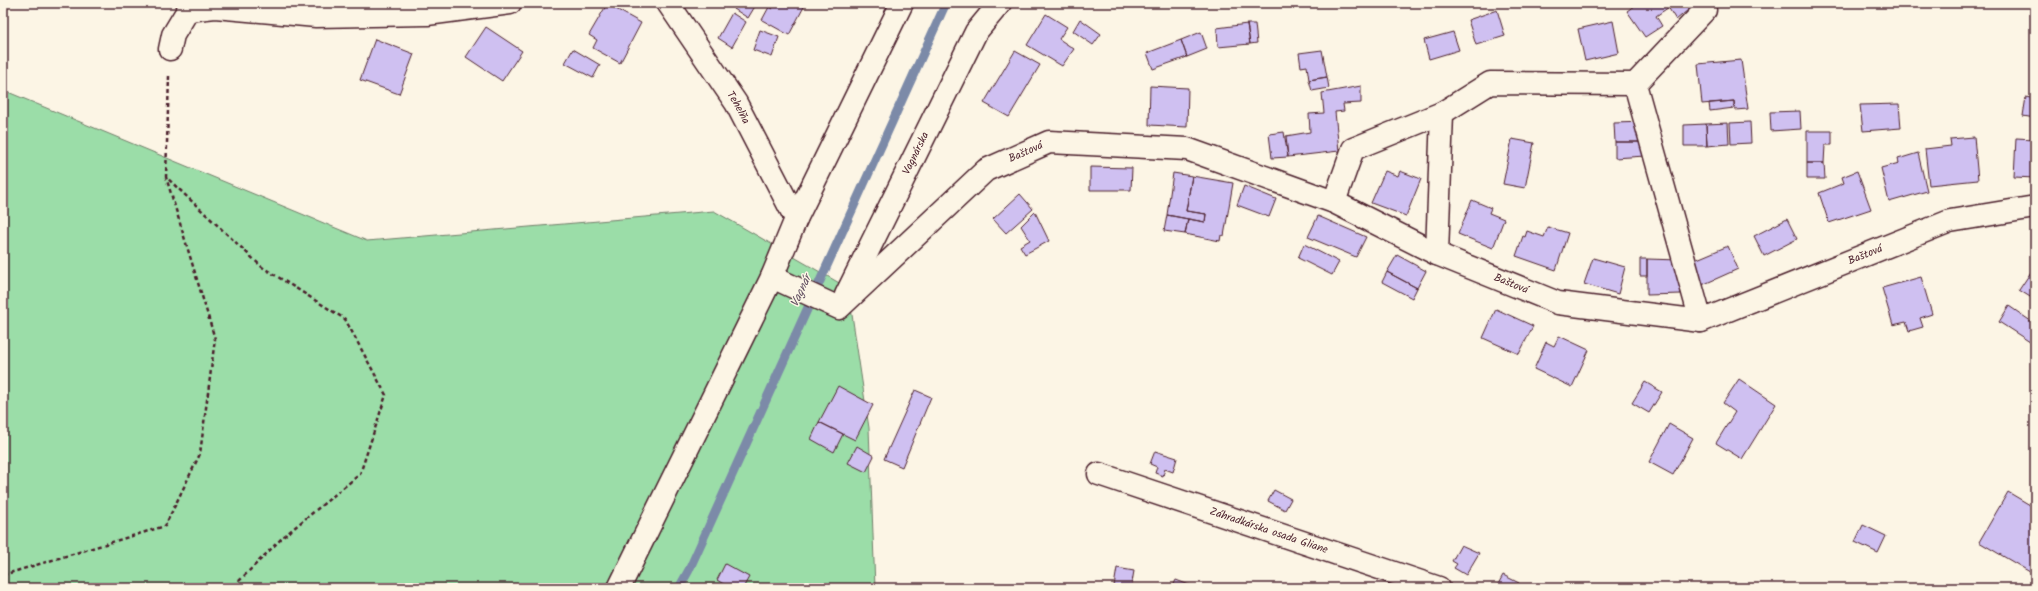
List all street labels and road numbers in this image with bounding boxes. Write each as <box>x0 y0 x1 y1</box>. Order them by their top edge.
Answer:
street label: Tehelňa <box>721 87 754 127</box>
street label: Vagnárska <box>898 129 934 178</box>
street label: Baštová <box>1006 136 1048 168</box>
street label: Baštová <box>1845 239 1887 270</box>
street label: Baštová <box>1491 269 1533 300</box>
street label: Záhradkárska osada Gliane <box>1207 503 1330 559</box>

